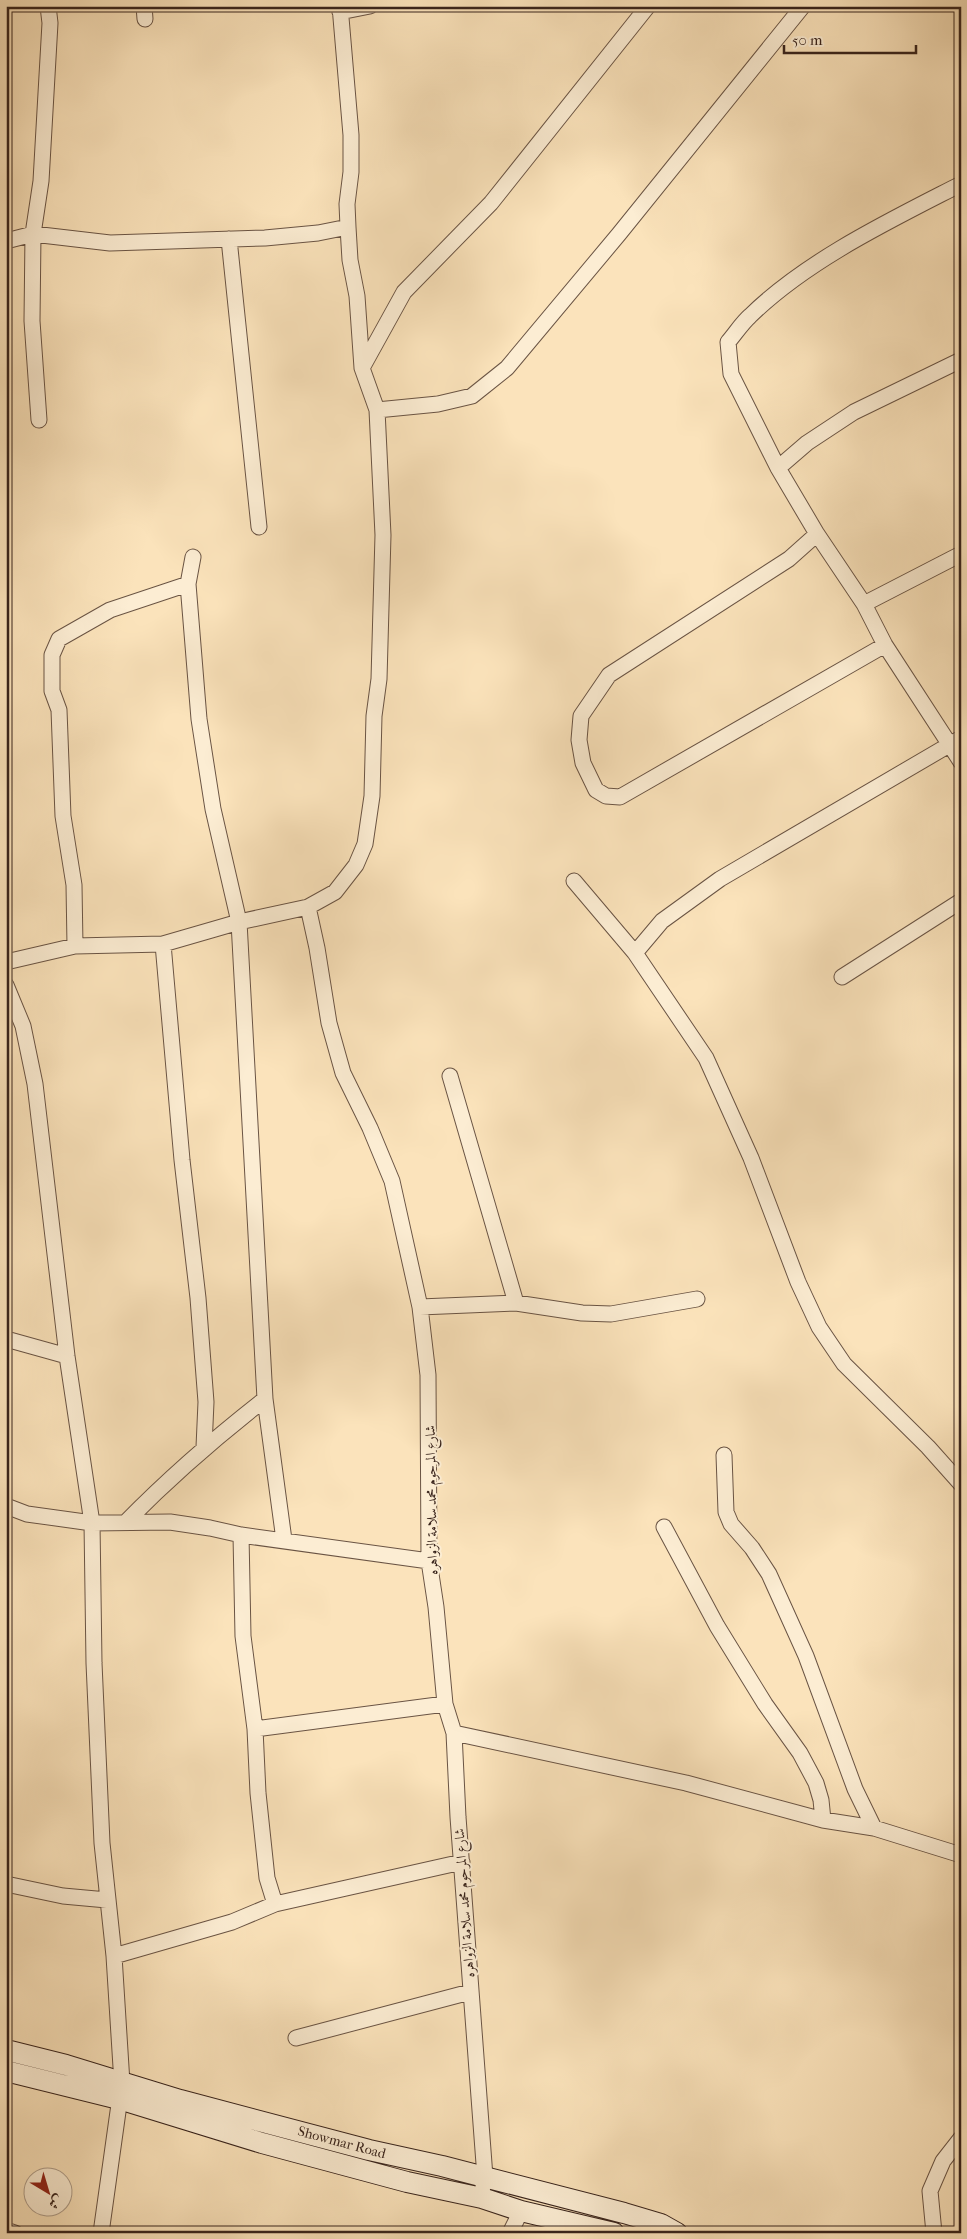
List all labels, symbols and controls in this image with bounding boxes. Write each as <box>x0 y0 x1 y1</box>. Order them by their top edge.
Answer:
scale bar <box>784 22 917 54</box>
text: 50 m <box>792 31 823 49</box>
street label: شارع المرحوم محمد سلامة الزواهره <box>422 1425 445 1575</box>
street label: شارع المرحوم محمد سلامة الزواهره <box>451 1827 482 1978</box>
street label: Showmar Road <box>296 2123 388 2162</box>
north arrow <box>22 2166 72 2216</box>
text: ش <box>45 2191 66 2213</box>

